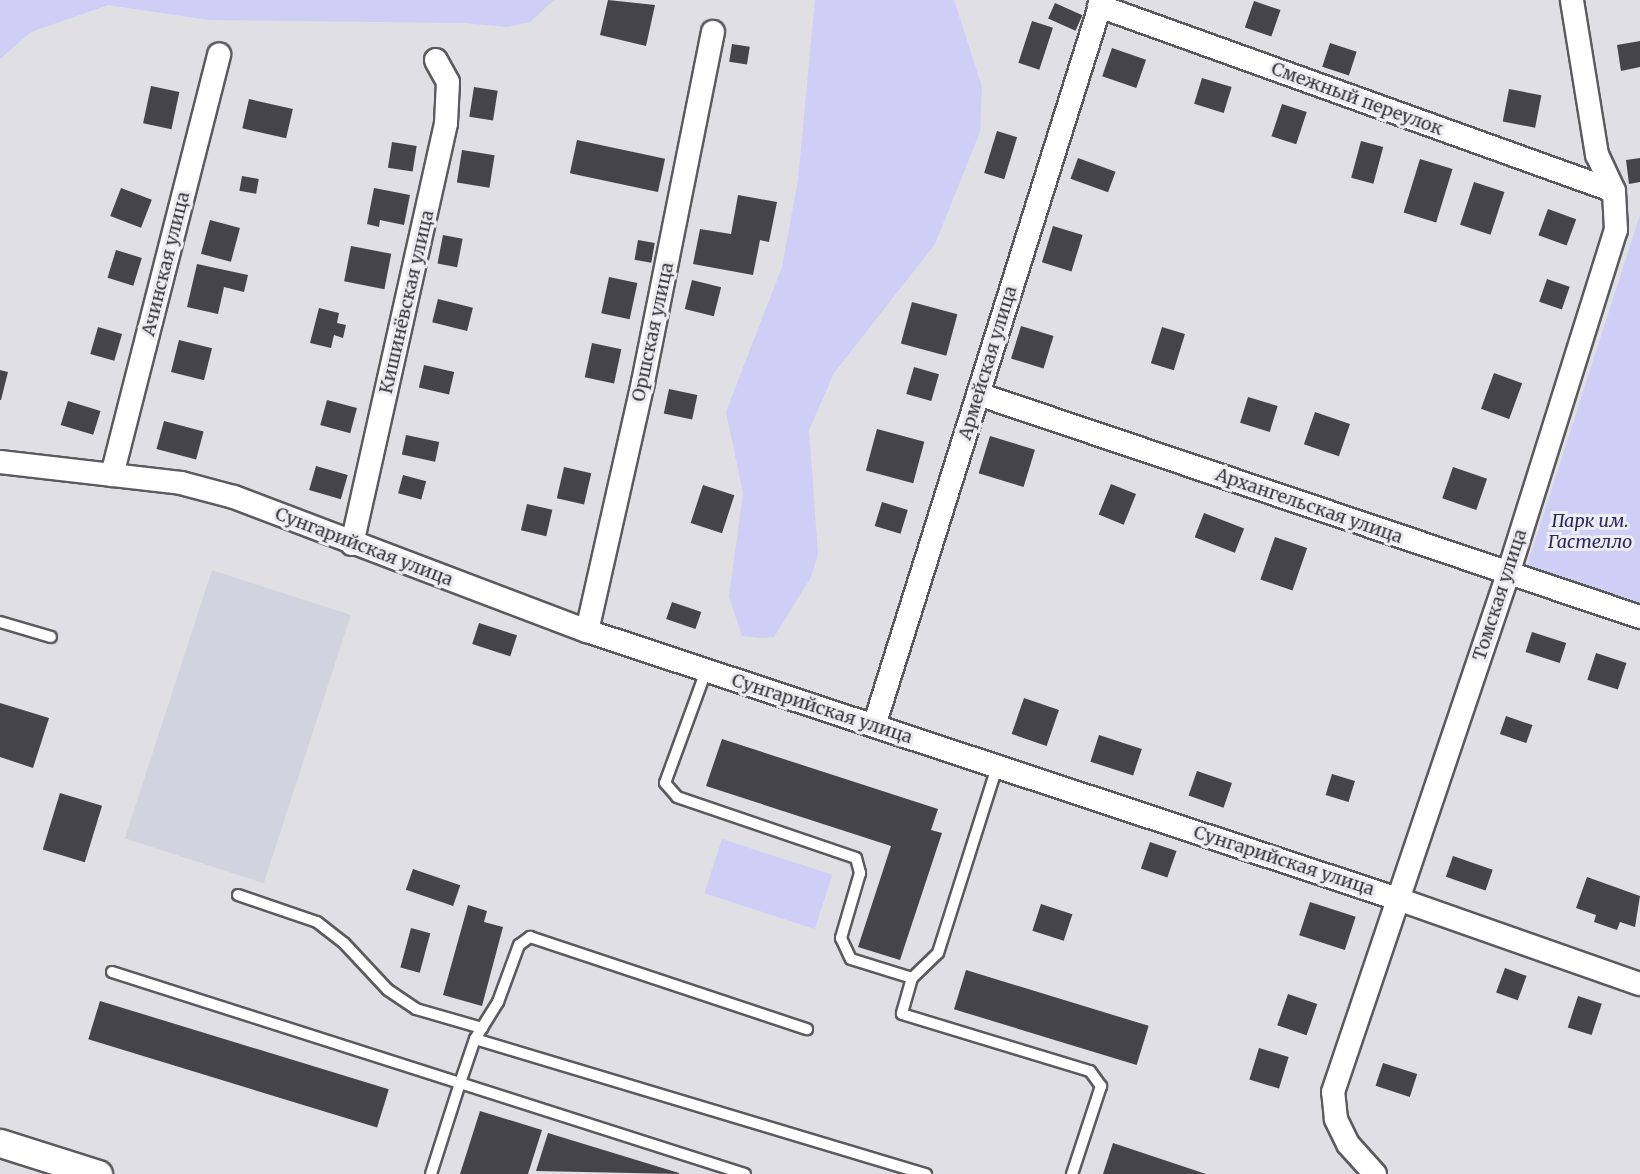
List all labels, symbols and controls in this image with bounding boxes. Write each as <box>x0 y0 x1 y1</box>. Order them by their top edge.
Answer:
street label: Смежный переулок <box>1268 58 1446 140</box>
street label: Ачинская улица <box>138 190 194 338</box>
street label: Кишинёвская улица <box>375 208 439 396</box>
street label: Оршская улица <box>628 260 678 404</box>
street label: Армейская улица <box>954 283 1022 443</box>
street label: Архангельская улица <box>1213 464 1405 548</box>
street label: Сунгарийская улица <box>272 503 456 591</box>
park label: Парк им. Гастелло <box>1548 511 1632 554</box>
street label: Томская улица <box>1469 527 1531 663</box>
street label: Сунгарийская улица <box>729 670 915 748</box>
street label: Сунгарийская улица <box>1191 822 1377 900</box>

